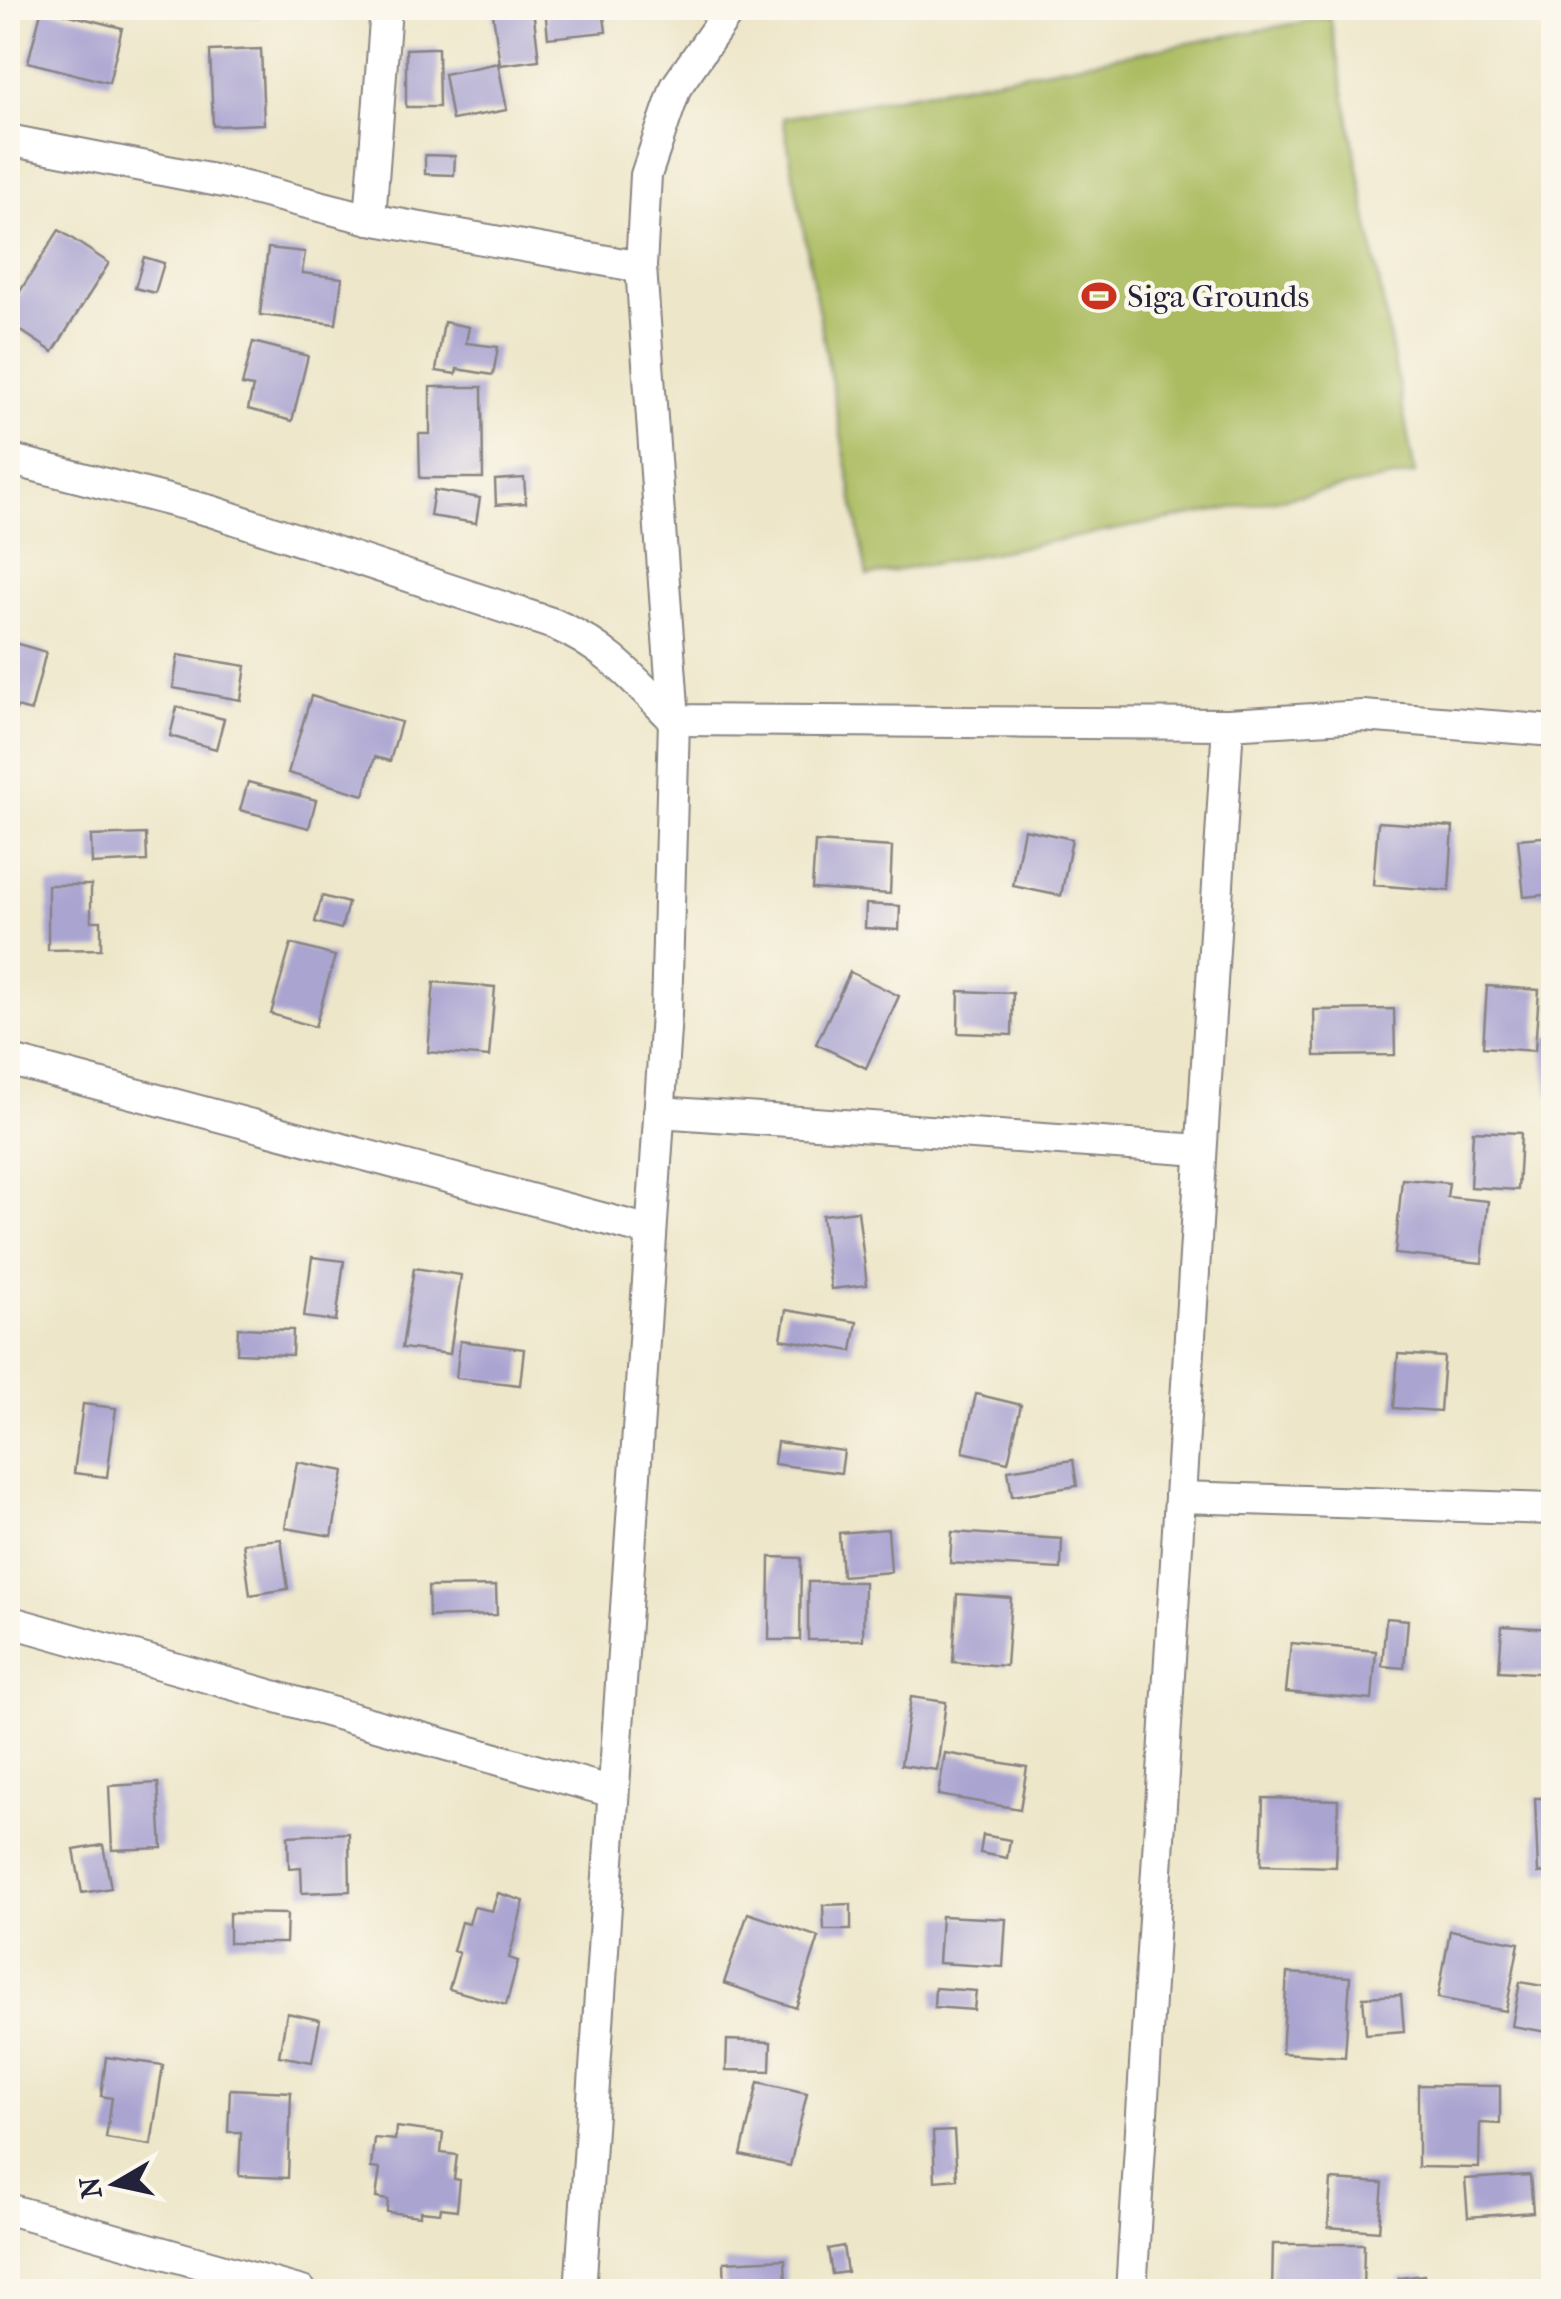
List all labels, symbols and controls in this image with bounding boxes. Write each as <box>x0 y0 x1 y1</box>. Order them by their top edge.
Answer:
sports icon: Siga Grounds <box>1080 277 1118 315</box>
place label: Siga Grounds <box>1127 278 1309 315</box>
north arrow <box>65 2134 165 2234</box>
text: N <box>73 2174 109 2201</box>

